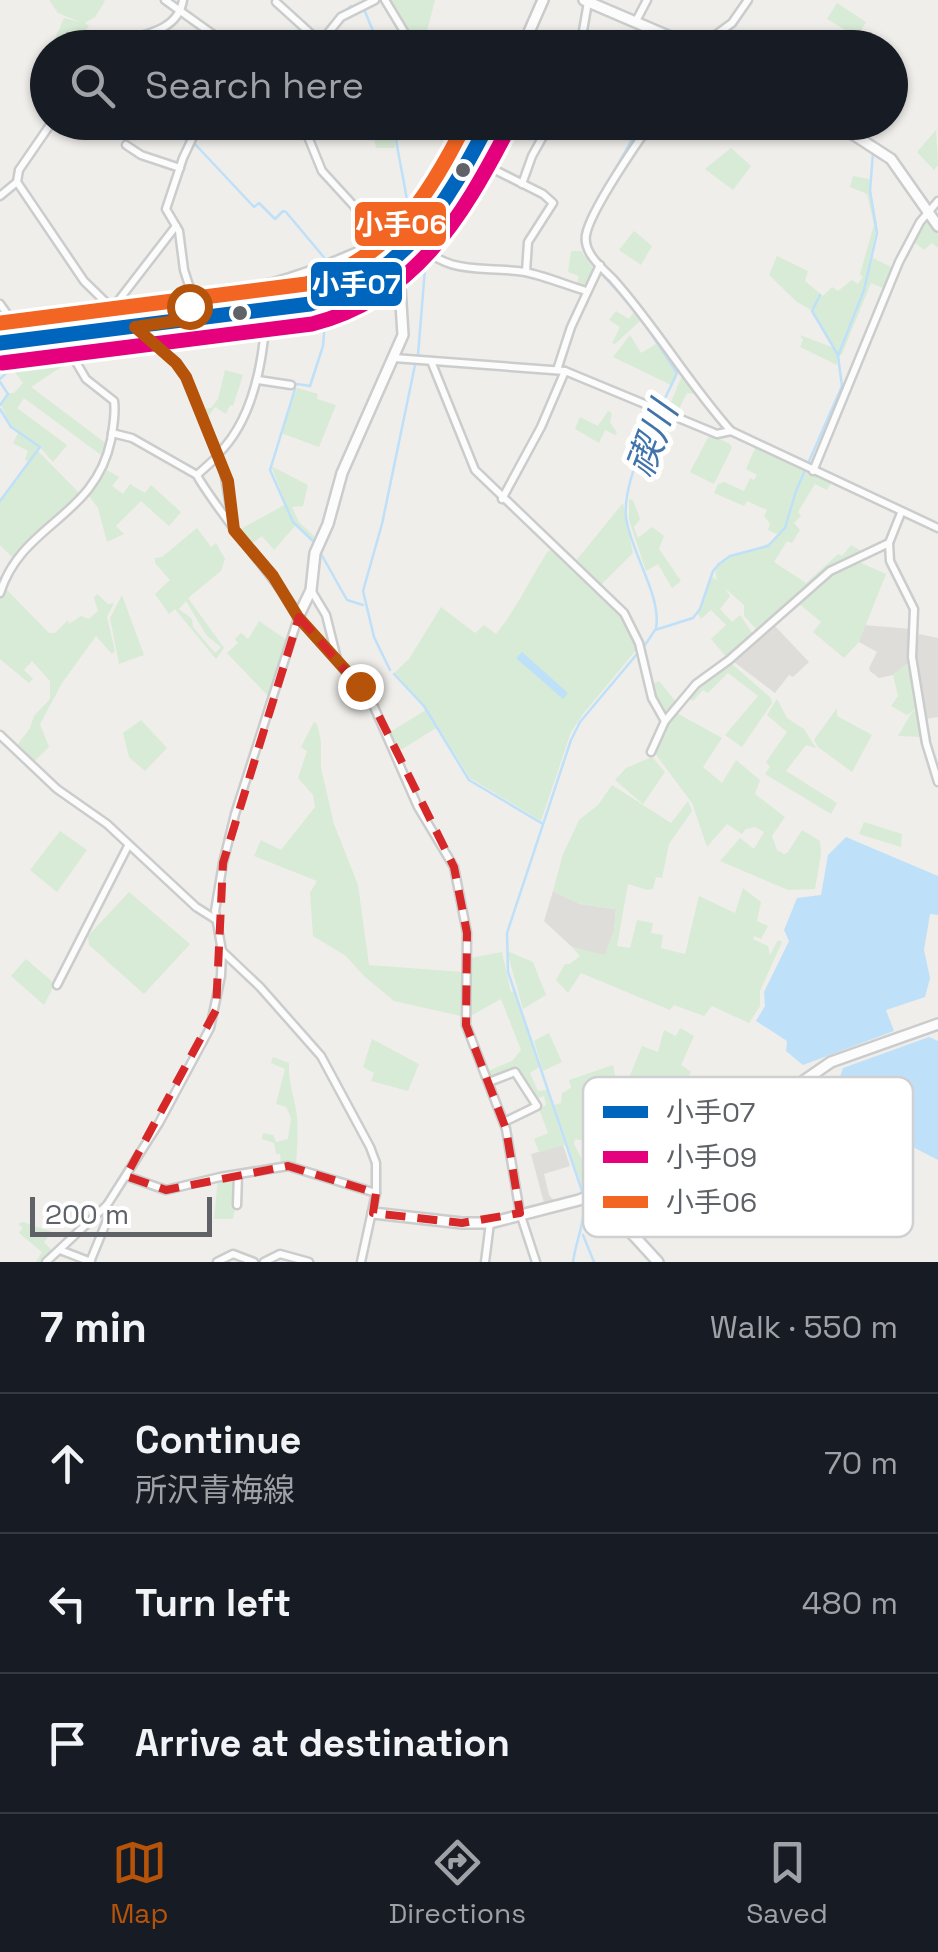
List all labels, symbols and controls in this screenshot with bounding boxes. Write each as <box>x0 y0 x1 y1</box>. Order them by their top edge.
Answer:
search box <box>30 30 908 140</box>
icon: search <box>65 58 120 113</box>
text: Search here <box>145 61 364 109</box>
unlabelled marker <box>453 160 473 180</box>
line badge: 小手06 <box>353 200 448 248</box>
text: 小手06 <box>355 206 447 242</box>
line badge: 小手07 <box>309 260 404 308</box>
text: 小手07 <box>311 266 401 302</box>
route start <box>167 284 213 330</box>
unlabelled marker <box>230 303 250 323</box>
water label: 禊川 <box>616 391 689 483</box>
route end <box>338 664 384 710</box>
legend <box>583 1077 913 1237</box>
text: 小手07 <box>666 1094 755 1130</box>
text: 小手09 <box>666 1139 757 1175</box>
text: 小手06 <box>666 1184 757 1220</box>
scale bar <box>30 1192 212 1236</box>
text: 200 m <box>45 1196 129 1232</box>
text: 7 min <box>40 1301 147 1354</box>
text: Walk · 550 m <box>710 1307 898 1347</box>
text: Continue <box>135 1416 301 1464</box>
icon: ahead <box>40 1436 95 1491</box>
text: 70 m <box>824 1443 898 1483</box>
text: 所沢青梅線 <box>135 1470 295 1510</box>
icon: left <box>40 1576 95 1631</box>
text: Turn left <box>135 1579 291 1627</box>
text: 480 m <box>802 1583 898 1623</box>
icon: arrive <box>40 1716 95 1771</box>
text: Arrive at destination <box>135 1719 510 1767</box>
tab: Map <box>110 1835 168 1931</box>
tab: Directions <box>389 1835 526 1931</box>
tab: Saved <box>746 1835 828 1931</box>

